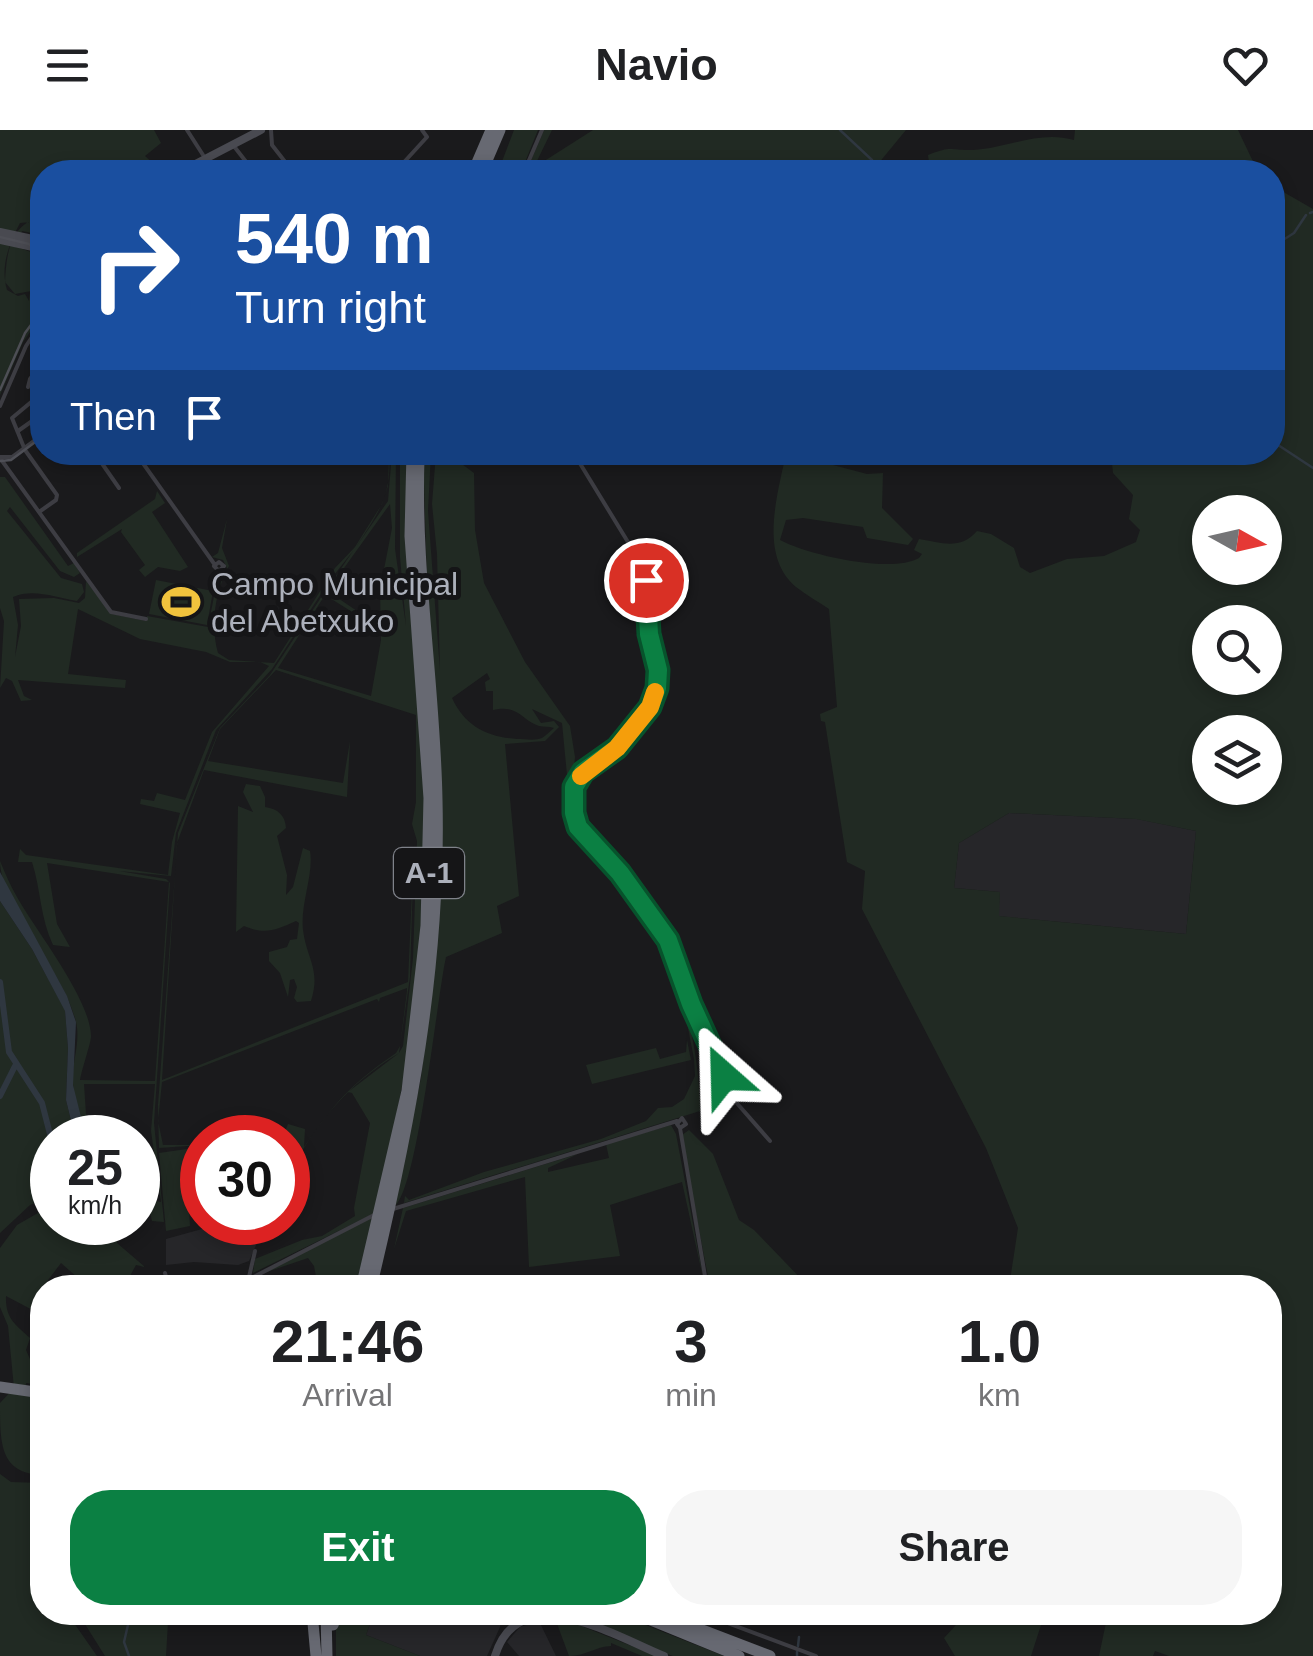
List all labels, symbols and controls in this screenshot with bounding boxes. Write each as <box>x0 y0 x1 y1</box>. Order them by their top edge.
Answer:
icon: menu <box>40 38 95 93</box>
icon: heart <box>1218 38 1273 93</box>
text: Navio <box>595 39 718 90</box>
icon: right <box>70 200 200 330</box>
text: 540 m <box>235 200 433 278</box>
text: Turn right <box>235 282 426 333</box>
icon: arrive <box>177 390 232 445</box>
text: Then <box>70 396 157 438</box>
north arrow <box>1192 495 1282 585</box>
map controls <box>1192 495 1282 805</box>
pin <box>604 538 689 623</box>
icon: arrive <box>619 553 674 608</box>
place label: Campo Municipal del Abetxuko <box>211 566 458 639</box>
sports icon: Campo Municipal del Abetxuko <box>160 581 202 623</box>
button: search <box>1192 605 1282 695</box>
button: layers <box>1192 715 1282 805</box>
road number: A-1 <box>394 848 464 898</box>
position arrow <box>672 1024 776 1128</box>
speed limit sign: 30 <box>180 1115 310 1245</box>
text: 25 <box>67 1140 123 1196</box>
text: km/h <box>68 1191 122 1219</box>
text: 21:46 <box>271 1308 424 1375</box>
text: 3 <box>674 1308 708 1375</box>
text: 1.0 <box>958 1308 1041 1375</box>
text: Arrival <box>302 1377 393 1413</box>
text: min <box>665 1377 717 1413</box>
text: km <box>978 1377 1021 1413</box>
button: Exit <box>70 1490 646 1605</box>
button: Share <box>666 1490 1242 1605</box>

